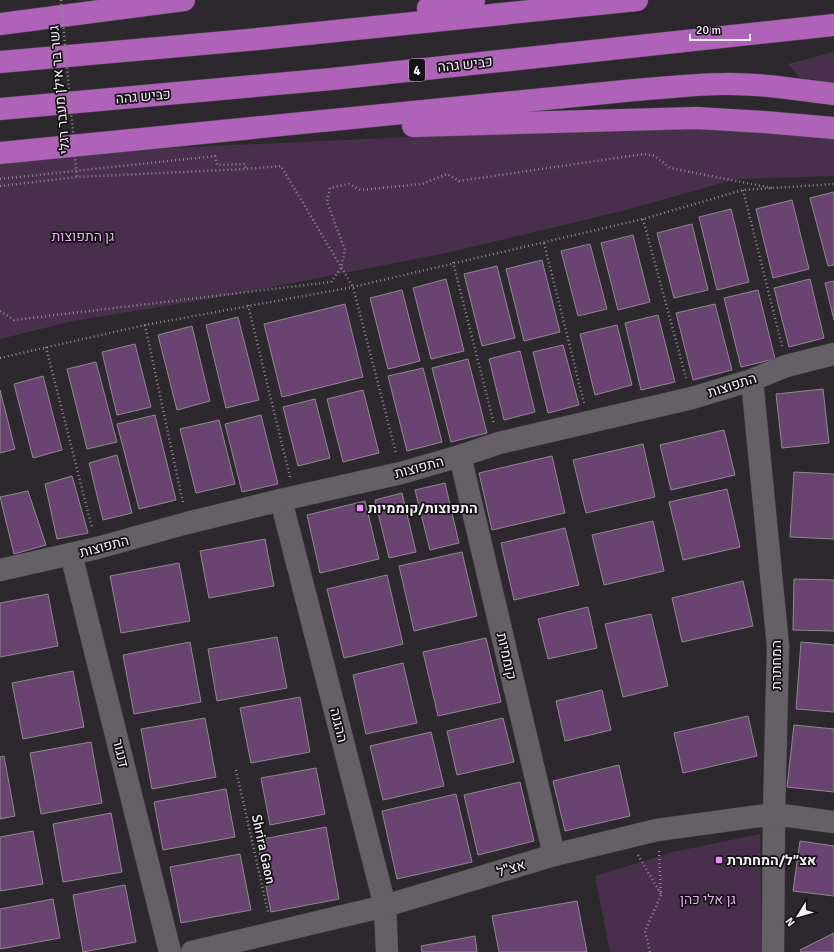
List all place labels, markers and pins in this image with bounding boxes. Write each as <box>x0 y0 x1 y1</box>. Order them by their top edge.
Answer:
place label: התפוצות/קוממיות <box>368 500 478 517</box>
marker: התפוצות/קוממיות <box>355 503 365 513</box>
place label: אצ״ל/המחתרת <box>727 852 816 869</box>
marker: אצ״ל/המחתרת <box>714 855 724 865</box>

